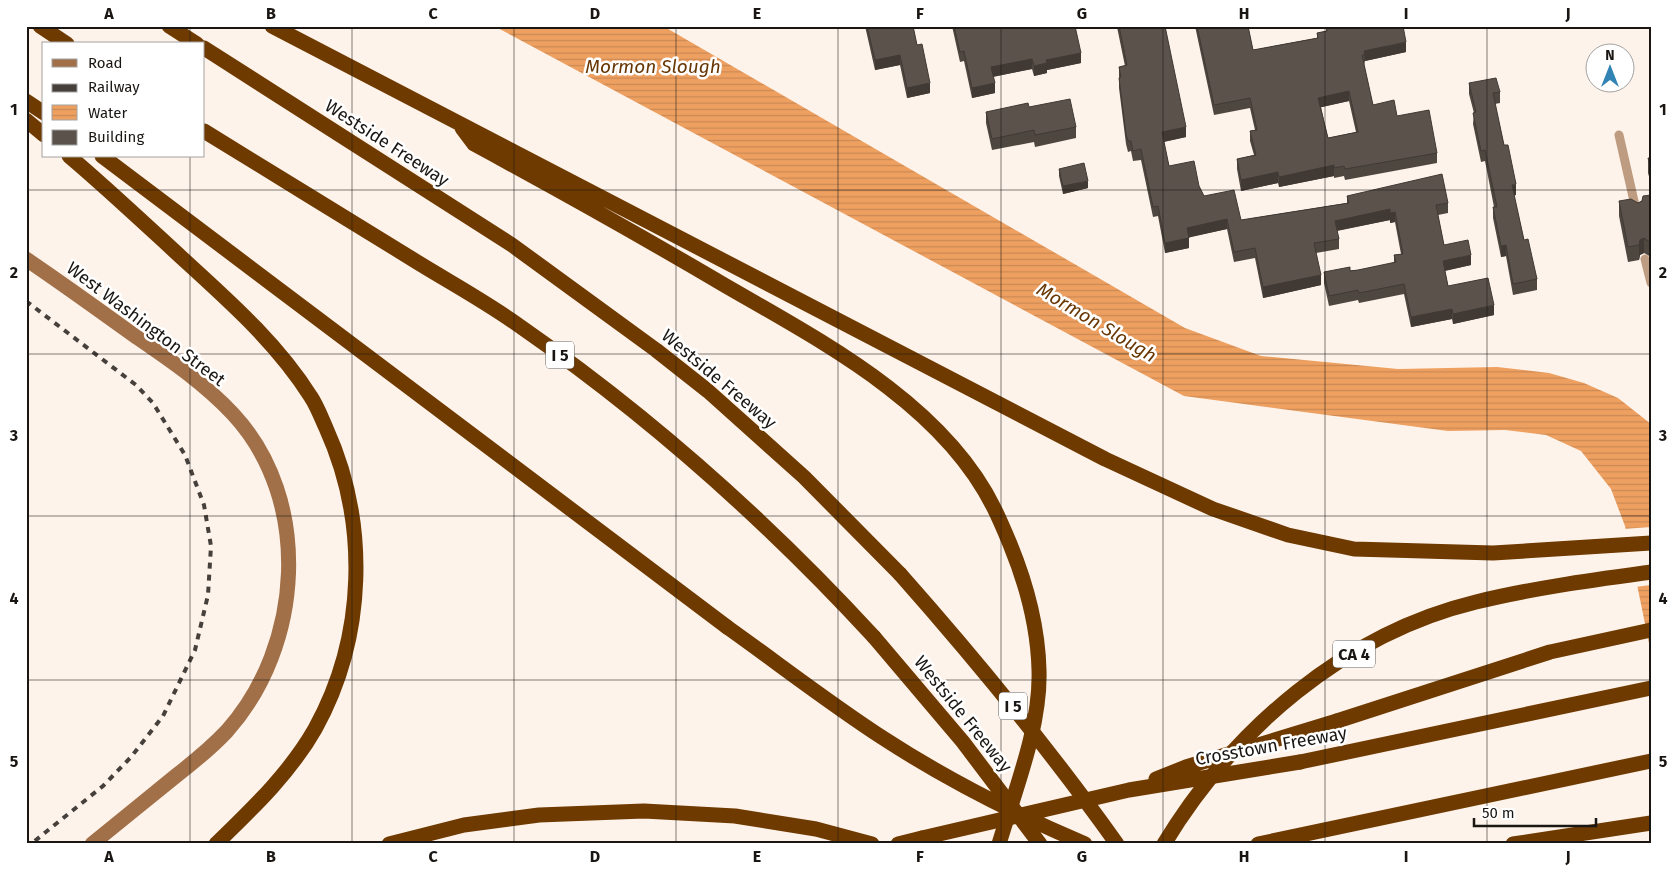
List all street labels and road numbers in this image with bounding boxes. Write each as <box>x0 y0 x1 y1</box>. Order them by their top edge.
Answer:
street label: Westside Freeway <box>321 95 453 191</box>
street label: West Washington Street <box>62 257 230 391</box>
street label: Westside Freeway <box>657 324 781 434</box>
road number: I 5 <box>546 342 574 368</box>
road number: CA 4 <box>1333 641 1375 668</box>
street label: Westside Freeway <box>909 651 1017 777</box>
road number: I 5 <box>999 692 1027 719</box>
street label: Crosstown Freeway <box>1193 722 1349 770</box>

